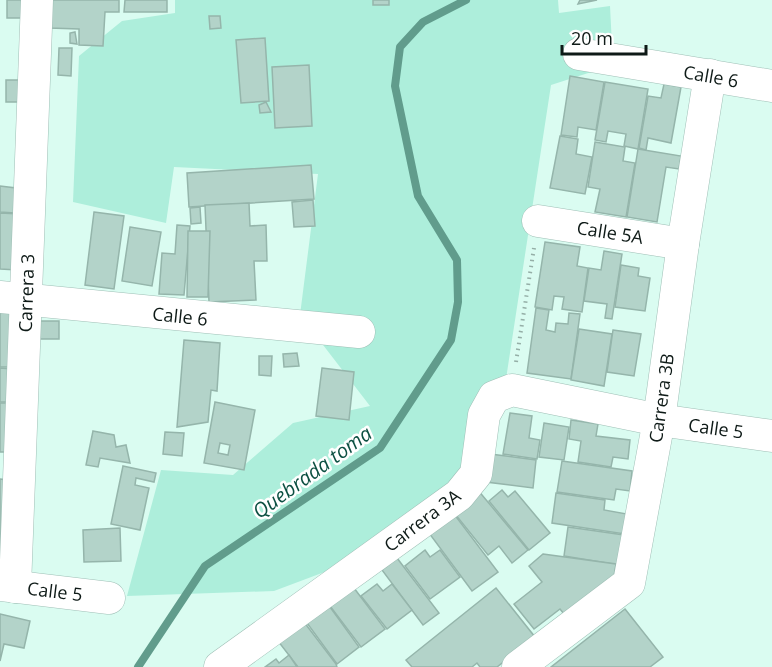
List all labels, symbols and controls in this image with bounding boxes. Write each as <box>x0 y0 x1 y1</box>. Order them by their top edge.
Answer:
scale bar <box>562 18 646 56</box>
text: 20 m <box>571 26 613 50</box>
street label: Calle 6 <box>682 59 740 93</box>
street label: Calle 5A <box>575 215 646 249</box>
street label: Carrera 3 <box>13 253 39 333</box>
street label: Calle 6 <box>151 301 209 331</box>
street label: Carrera 3B <box>643 352 679 444</box>
street label: Calle 5 <box>687 412 745 444</box>
water label: Quebrada toma <box>247 420 377 524</box>
street label: Carrera 3A <box>379 483 466 557</box>
street label: Calle 5 <box>26 576 84 606</box>

